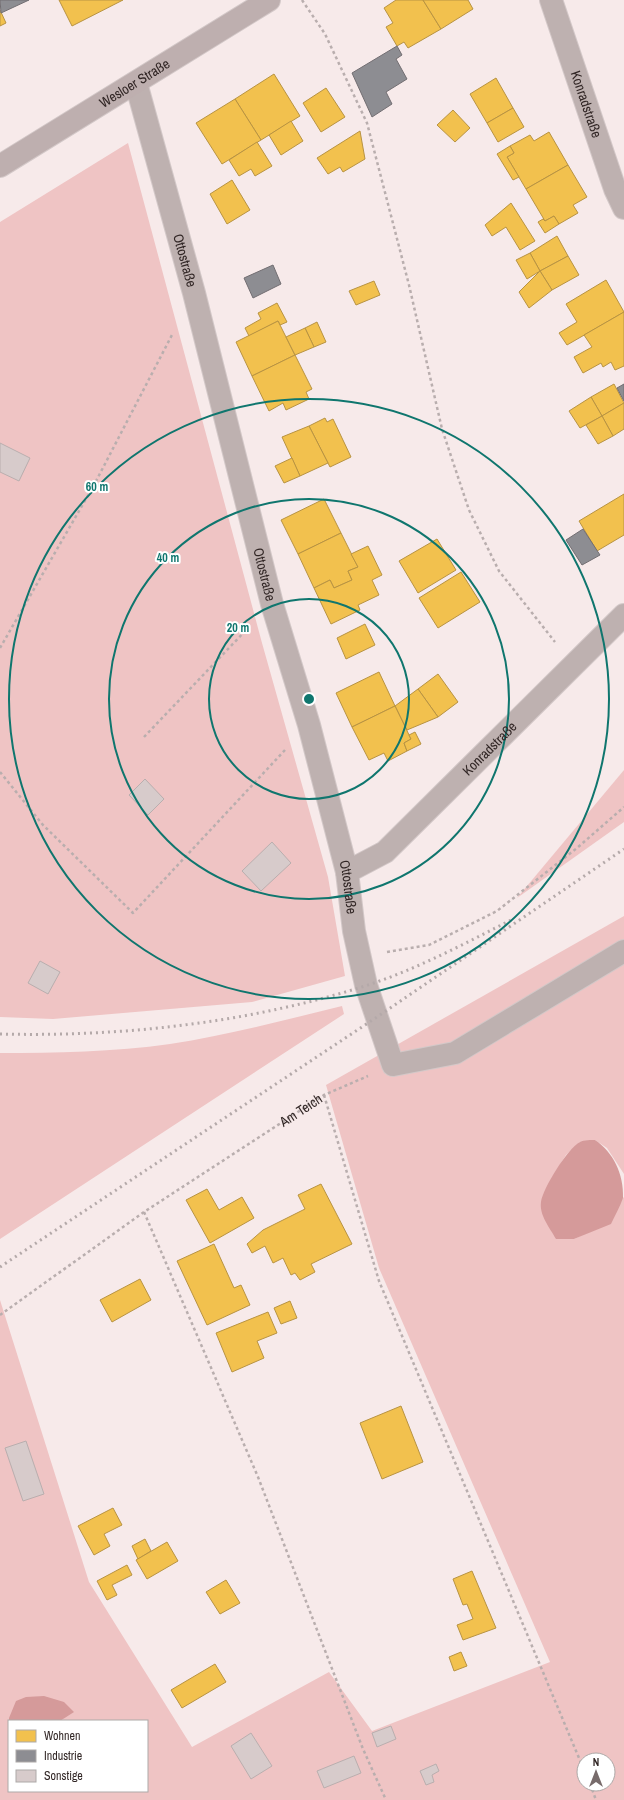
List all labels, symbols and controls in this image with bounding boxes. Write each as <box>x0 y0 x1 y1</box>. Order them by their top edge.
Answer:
street label: Wesloer Straße <box>96 54 173 112</box>
street label: Konradstraße <box>567 68 606 140</box>
street label: Ottostraße <box>169 232 201 289</box>
text: 60 m <box>86 479 108 495</box>
street label: Ottostraße <box>249 546 280 603</box>
text: 40 m <box>157 550 179 566</box>
text: 20 m <box>227 620 249 636</box>
centre of rings <box>302 692 316 706</box>
street label: Konradstraße <box>458 718 520 779</box>
street label: Ottostraße <box>335 858 361 915</box>
street label: Am Teich <box>275 1090 326 1131</box>
legend <box>8 1720 148 1792</box>
text: Wohnen <box>44 1728 80 1744</box>
text: Industrie <box>44 1748 82 1764</box>
north arrow <box>576 1752 616 1792</box>
text: N <box>593 1755 599 1769</box>
text: Sonstige <box>44 1768 83 1784</box>

